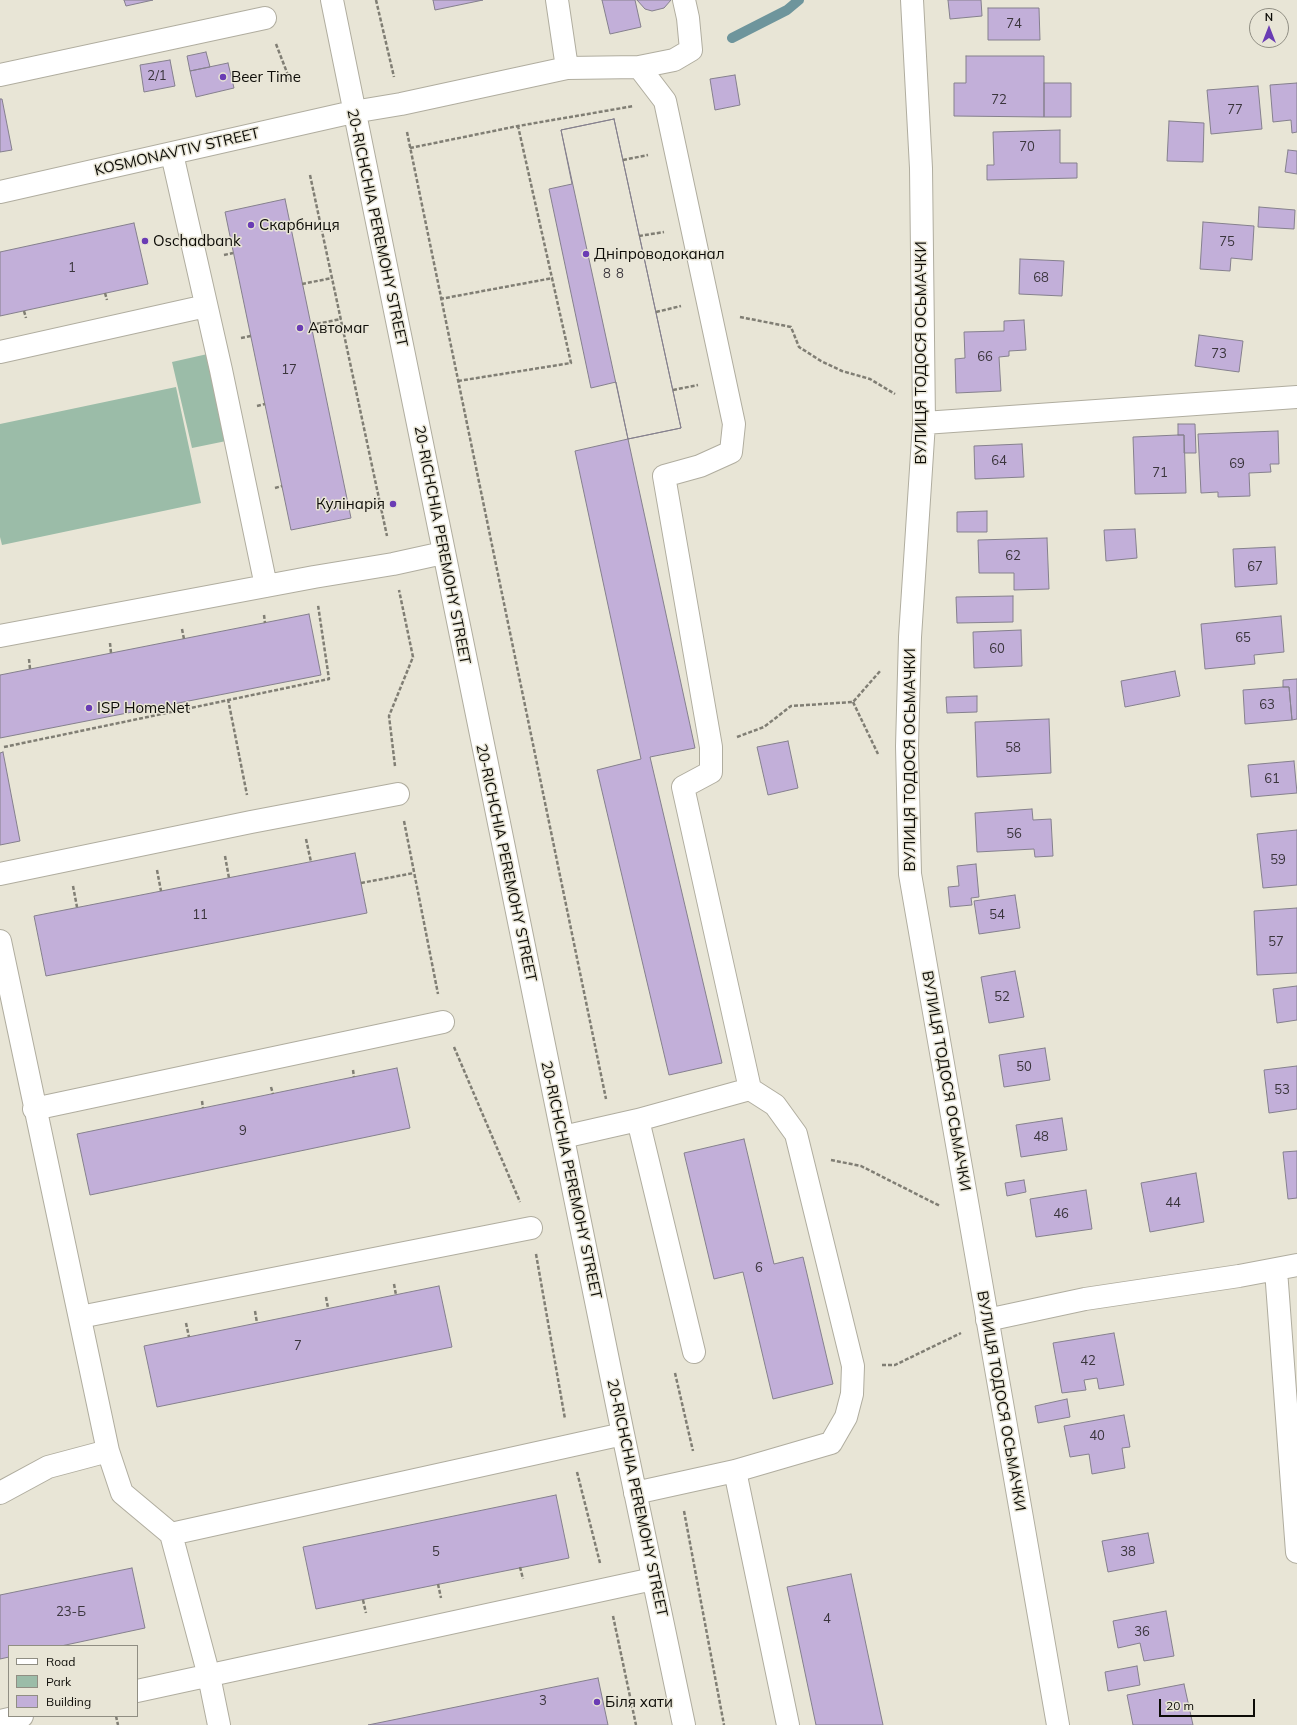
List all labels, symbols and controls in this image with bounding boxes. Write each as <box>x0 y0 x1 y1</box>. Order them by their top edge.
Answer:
north arrow <box>1249 8 1289 48</box>
text: N <box>1265 10 1273 24</box>
house number: 74 <box>1006 16 1022 32</box>
house number: 2/1 <box>147 68 167 84</box>
place label: Beer Time <box>231 68 301 86</box>
marker: Beer Time <box>218 72 228 82</box>
house number: 72 <box>991 92 1007 108</box>
house number: 77 <box>1227 102 1243 118</box>
street label: 20-RICHCHIA PEREMOHY STREET <box>343 107 411 349</box>
street label: KOSMONAVTIV STREET <box>93 124 261 180</box>
house number: 70 <box>1019 139 1035 155</box>
place label: Скарбниця <box>259 216 340 234</box>
marker: Скарбниця <box>246 220 256 230</box>
place label: Oschadbank <box>153 232 241 250</box>
house number: 75 <box>1219 234 1235 250</box>
marker: Oschadbank <box>140 236 150 246</box>
street label: ВУЛИЦЯ ТОДОСЯ ОСЬМАЧКИ <box>912 241 930 465</box>
place label: Дніпроводоканал <box>594 245 725 263</box>
marker: Дніпроводоканал <box>581 249 591 259</box>
house number: 1 <box>68 260 76 276</box>
house number: 8 <box>603 266 611 282</box>
house number: 8 <box>616 266 624 282</box>
house number: 68 <box>1033 270 1049 286</box>
place label: Автомаг <box>308 319 369 337</box>
marker: Автомаг <box>295 323 305 333</box>
house number: 73 <box>1211 346 1227 362</box>
house number: 66 <box>977 349 993 365</box>
house number: 17 <box>281 362 297 378</box>
street label: 20-RICHCHIA PEREMOHY STREET <box>410 424 474 666</box>
house number: 64 <box>991 453 1007 469</box>
house number: 69 <box>1229 456 1245 472</box>
house number: 71 <box>1152 465 1168 481</box>
place label: Кулінарія <box>316 495 385 513</box>
marker: Кулінарія <box>388 499 398 509</box>
house number: 62 <box>1005 548 1021 564</box>
house number: 67 <box>1247 559 1263 575</box>
house number: 65 <box>1235 630 1251 646</box>
house number: 60 <box>989 641 1005 657</box>
street label: ВУЛИЦЯ ТОДОСЯ ОСЬМАЧКИ <box>901 648 919 872</box>
house number: 63 <box>1259 697 1275 713</box>
place label: ISP HomeNet <box>97 699 190 717</box>
marker: ISP HomeNet <box>84 703 94 713</box>
house number: 58 <box>1005 740 1021 756</box>
street label: 20-RICHCHIA PEREMOHY STREET <box>472 742 540 984</box>
house number: 61 <box>1264 771 1280 787</box>
house number: 56 <box>1006 826 1022 842</box>
house number: 59 <box>1270 852 1286 868</box>
house number: 11 <box>192 907 208 923</box>
house number: 54 <box>989 907 1005 923</box>
house number: 57 <box>1268 934 1284 950</box>
street label: ВУЛИЦЯ ТОДОСЯ ОСЬМАЧКИ <box>918 970 974 1192</box>
house number: 52 <box>994 989 1010 1005</box>
street label: 20-RICHCHIA PEREMOHY STREET <box>537 1059 605 1301</box>
house number: 50 <box>1016 1059 1032 1075</box>
house number: 53 <box>1274 1082 1290 1098</box>
house number: 9 <box>239 1123 247 1139</box>
house number: 48 <box>1033 1129 1049 1145</box>
house number: 44 <box>1165 1195 1181 1211</box>
house number: 46 <box>1053 1206 1069 1222</box>
house number: 6 <box>755 1260 763 1276</box>
street label: ВУЛИЦЯ ТОДОСЯ ОСЬМАЧКИ <box>973 1290 1029 1512</box>
house number: 7 <box>294 1338 302 1354</box>
house number: 42 <box>1080 1353 1096 1369</box>
street label: 20-RICHCHIA PEREMOHY STREET <box>603 1377 671 1619</box>
house number: 40 <box>1089 1428 1105 1444</box>
house number: 5 <box>432 1544 440 1560</box>
house number: 38 <box>1120 1544 1136 1560</box>
house number: 23-Б <box>56 1604 86 1620</box>
house number: 4 <box>823 1611 831 1627</box>
house number: 36 <box>1134 1624 1150 1640</box>
legend <box>8 1645 138 1717</box>
text: Road <box>46 1654 75 1669</box>
text: Park <box>46 1674 71 1689</box>
scale bar <box>1161 1691 1257 1717</box>
house number: 3 <box>539 1693 547 1709</box>
place label: Біля хати <box>605 1693 673 1711</box>
text: Building <box>46 1694 91 1709</box>
marker: Біля хати <box>592 1697 602 1707</box>
text: 20 m <box>1166 1698 1194 1713</box>

